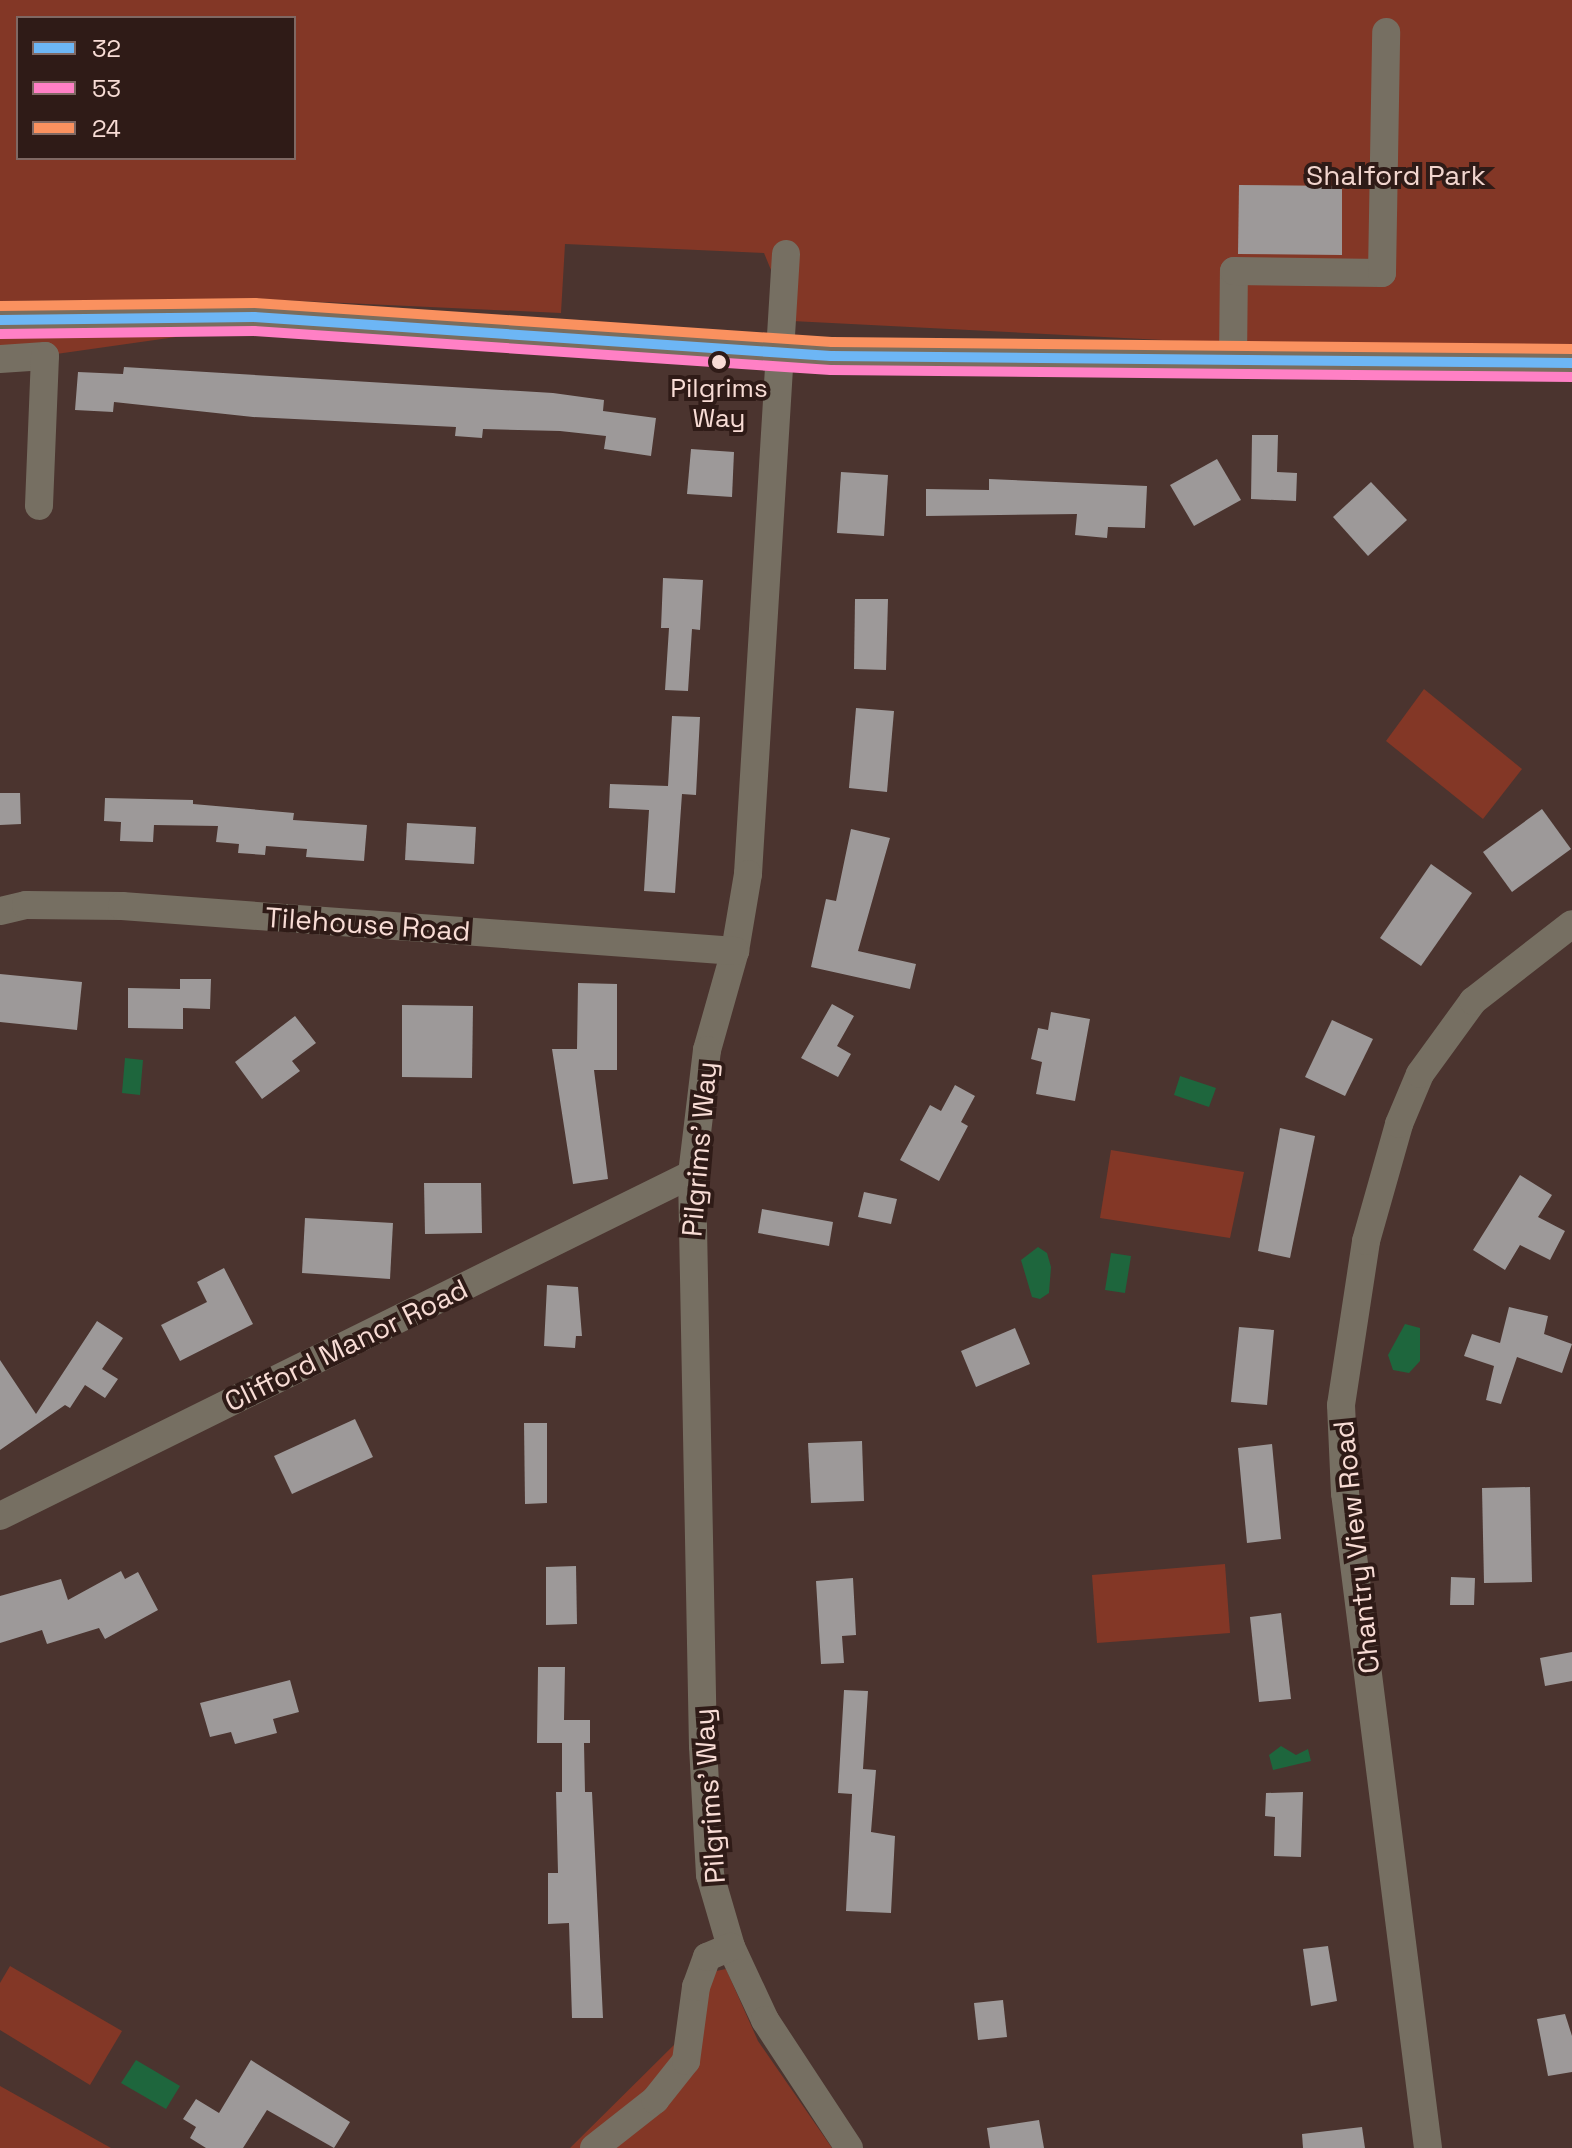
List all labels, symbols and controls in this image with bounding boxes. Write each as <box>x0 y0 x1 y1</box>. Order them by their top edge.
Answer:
legend <box>16 16 296 160</box>
text: 32 <box>92 33 121 64</box>
text: 53 <box>92 73 121 104</box>
text: 24 <box>92 113 121 144</box>
park label: Shalford Park <box>1306 158 1486 192</box>
marker: Pilgrims Way <box>711 354 727 370</box>
place label: Pilgrims Way <box>670 373 768 434</box>
street label: Tilehouse Road <box>264 900 472 948</box>
street label: Pilgrims' Way <box>675 1060 723 1238</box>
street label: Clifford Manor Road <box>219 1272 473 1418</box>
street label: Chantry View Road <box>1326 1419 1386 1675</box>
street label: Pilgrims' Way <box>686 1707 732 1885</box>

